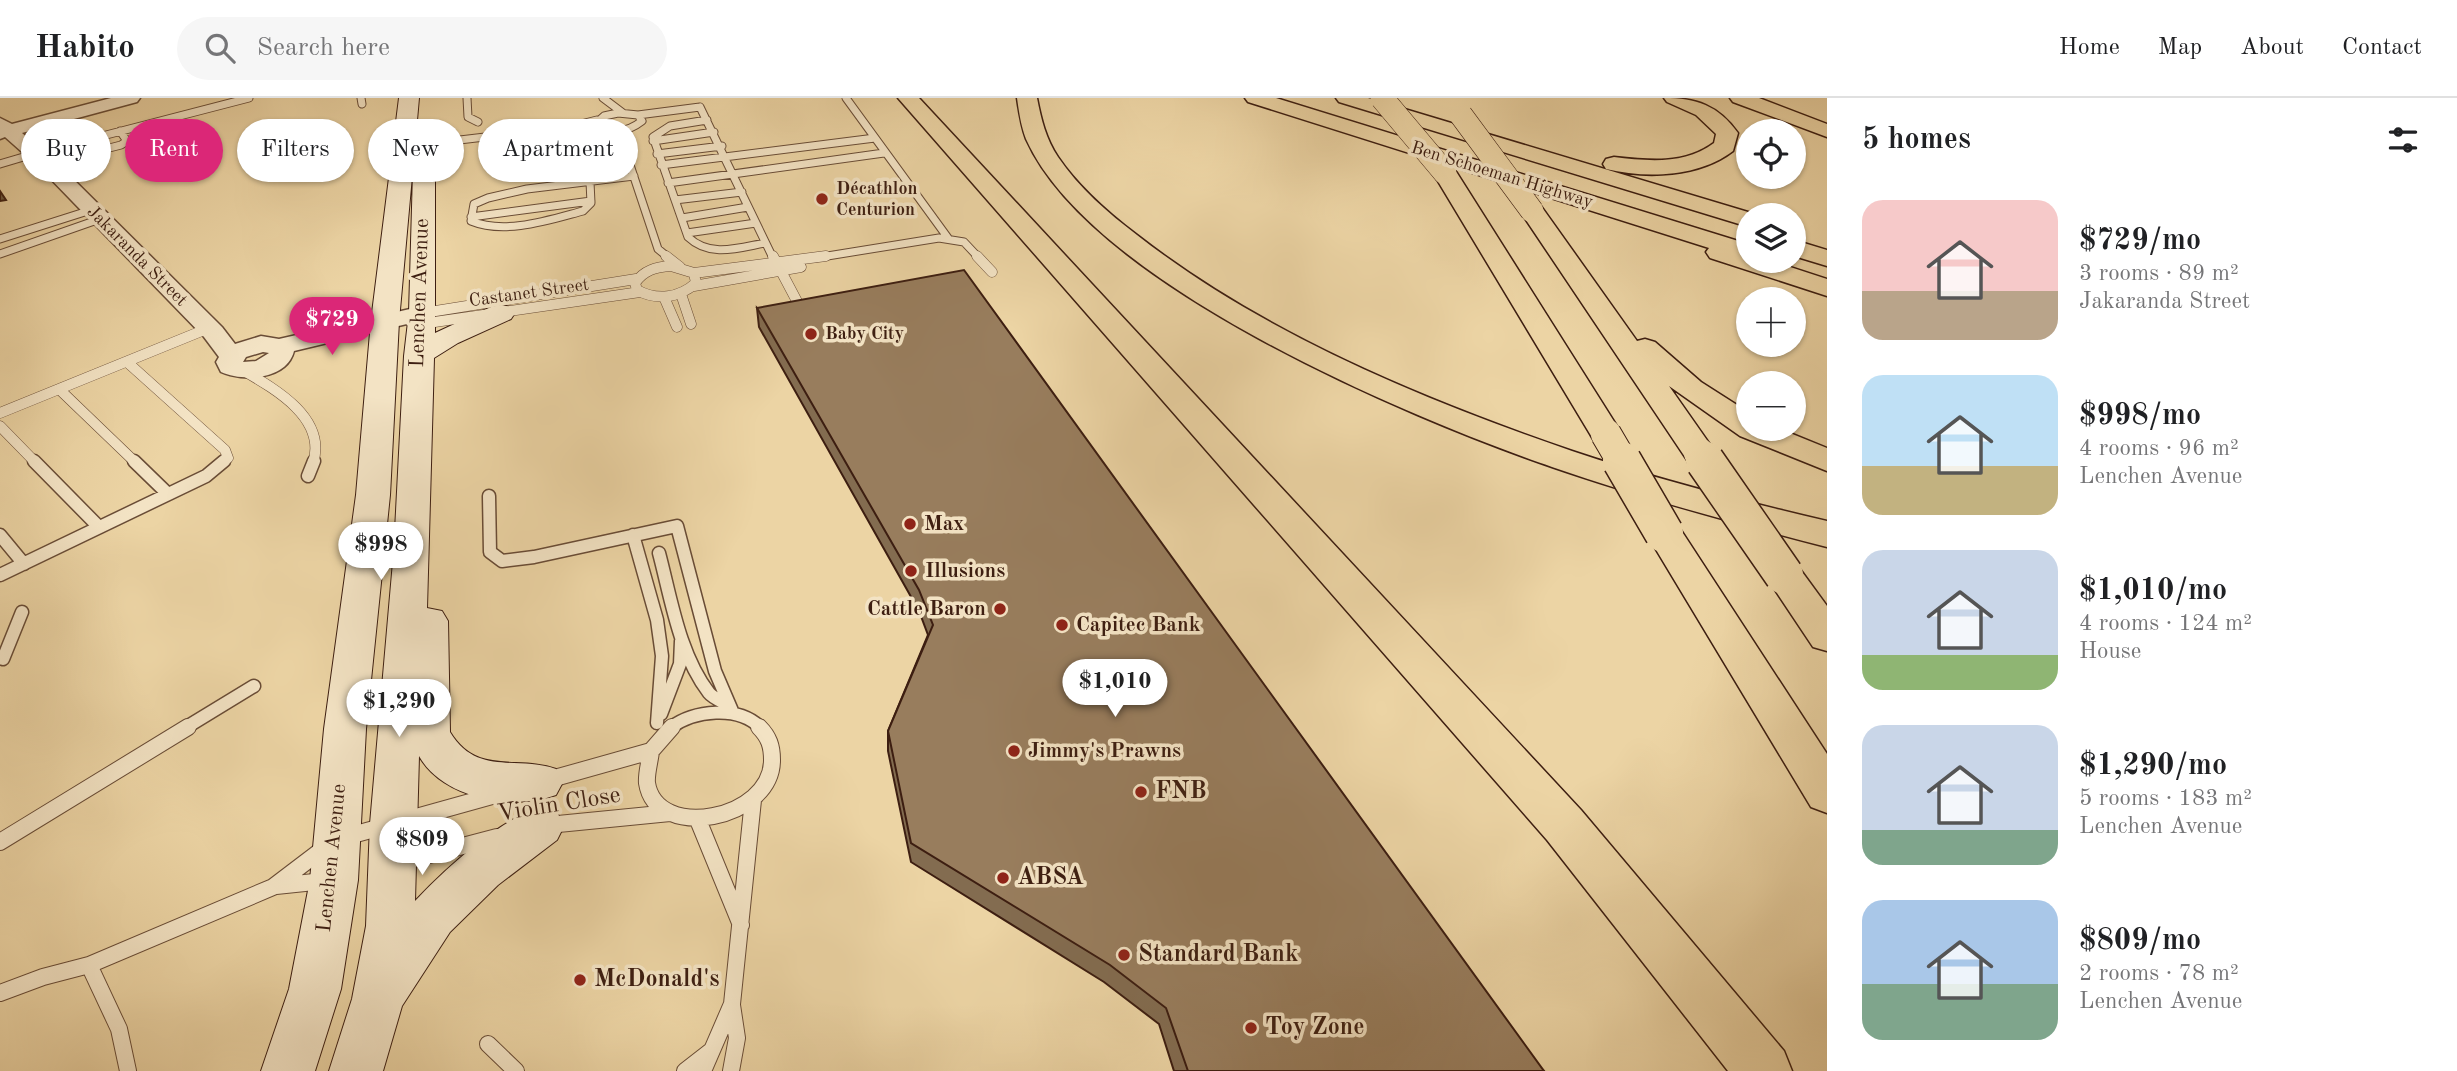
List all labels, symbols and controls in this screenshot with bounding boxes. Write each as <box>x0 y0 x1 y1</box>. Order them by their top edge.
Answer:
search box <box>177 17 667 80</box>
icon: search <box>201 29 239 67</box>
text: Habito <box>35 32 135 65</box>
text: Search here <box>257 35 390 61</box>
text: Home <box>2059 36 2120 60</box>
text: Map <box>2158 36 2202 60</box>
text: About <box>2240 36 2304 60</box>
text: Contact <box>2342 36 2422 60</box>
chip: Buy <box>21 119 111 182</box>
chip: Rent <box>125 119 223 182</box>
chip: Filters <box>237 119 354 182</box>
chip: New <box>368 119 464 182</box>
chip: Apartment <box>478 119 638 182</box>
map controls <box>1736 119 1806 441</box>
button: locate <box>1736 119 1806 189</box>
icon: filters <box>2384 121 2422 159</box>
text: 5 homes <box>1862 125 1971 155</box>
street label: Ben Schoeman Highway <box>1409 139 1596 211</box>
place label: Décathlon Centurion <box>836 180 917 219</box>
marker: Décathlon Centurion <box>814 191 830 207</box>
street label: Jakaranda Street <box>83 202 191 310</box>
button: layers <box>1736 203 1806 273</box>
street label: Lenchen Avenue <box>407 218 433 368</box>
text: $729/mo <box>2079 226 2201 256</box>
icon: home <box>1918 228 2002 312</box>
text: 3 rooms · 89 m² <box>2079 262 2239 285</box>
street label: Castanet Street <box>468 276 590 310</box>
button: + <box>1736 287 1806 357</box>
text: Jakaranda Street <box>2079 290 2250 313</box>
pin: $729 <box>291 298 373 357</box>
text: $729 <box>305 308 359 331</box>
place label: Baby City <box>825 325 904 343</box>
marker: Baby City <box>803 326 819 342</box>
button: − <box>1736 371 1806 441</box>
text: $998/mo <box>2079 401 2201 431</box>
icon: home <box>1918 403 2002 487</box>
text: 4 rooms · 96 m² <box>2079 437 2239 460</box>
text: Lenchen Avenue <box>2079 465 2242 488</box>
place label: Max <box>924 514 964 535</box>
marker: Max <box>902 516 918 532</box>
pin: $998 <box>340 522 422 582</box>
text: $998 <box>354 533 408 556</box>
place label: Illusions <box>925 561 1005 582</box>
marker: Illusions <box>903 563 919 579</box>
text: $1,010/mo <box>2079 576 2227 606</box>
icon: home <box>1918 578 2002 662</box>
place label: Cattle Baron <box>867 599 986 620</box>
marker: Cattle Baron <box>992 601 1008 617</box>
text: 4 rooms · 124 m² <box>2079 612 2252 635</box>
place label: Capitec Bank <box>1076 615 1201 636</box>
marker: Capitec Bank <box>1054 617 1070 633</box>
text: House <box>2079 640 2141 663</box>
pin: $1,010 <box>1058 660 1172 719</box>
text: $1,010 <box>1078 670 1152 693</box>
pin: $1,290 <box>342 680 456 739</box>
text: $1,290 <box>362 690 436 713</box>
place label: Jimmy's Prawns <box>1028 741 1181 762</box>
marker: Jimmy's Prawns <box>1006 743 1022 759</box>
text: $1,290/mo <box>2079 751 2227 781</box>
icon: home <box>1918 753 2002 837</box>
place label: FNB <box>1155 780 1206 804</box>
street label: Lenchen Avenue <box>314 783 350 933</box>
street label: Violin Close <box>496 783 622 827</box>
marker: FNB <box>1133 784 1149 800</box>
text: 5 rooms · 183 m² <box>2079 787 2252 810</box>
text: Lenchen Avenue <box>2079 815 2242 838</box>
pin: $809 <box>381 818 463 877</box>
text: $809 <box>395 828 449 851</box>
place label: ABSA <box>1017 866 1084 890</box>
marker: ABSA <box>995 870 1011 886</box>
text: $809/mo <box>2079 926 2201 956</box>
icon: home <box>1918 928 2002 1012</box>
place label: Standard Bank <box>1138 943 1298 967</box>
marker: Standard Bank <box>1116 947 1132 963</box>
text: 2 rooms · 78 m² <box>2079 962 2239 985</box>
place label: McDonald's <box>594 968 719 992</box>
marker: McDonald's <box>572 972 588 988</box>
text: Lenchen Avenue <box>2079 990 2242 1013</box>
place label: Toy Zone <box>1265 1016 1364 1040</box>
marker: Toy Zone <box>1243 1020 1259 1036</box>

